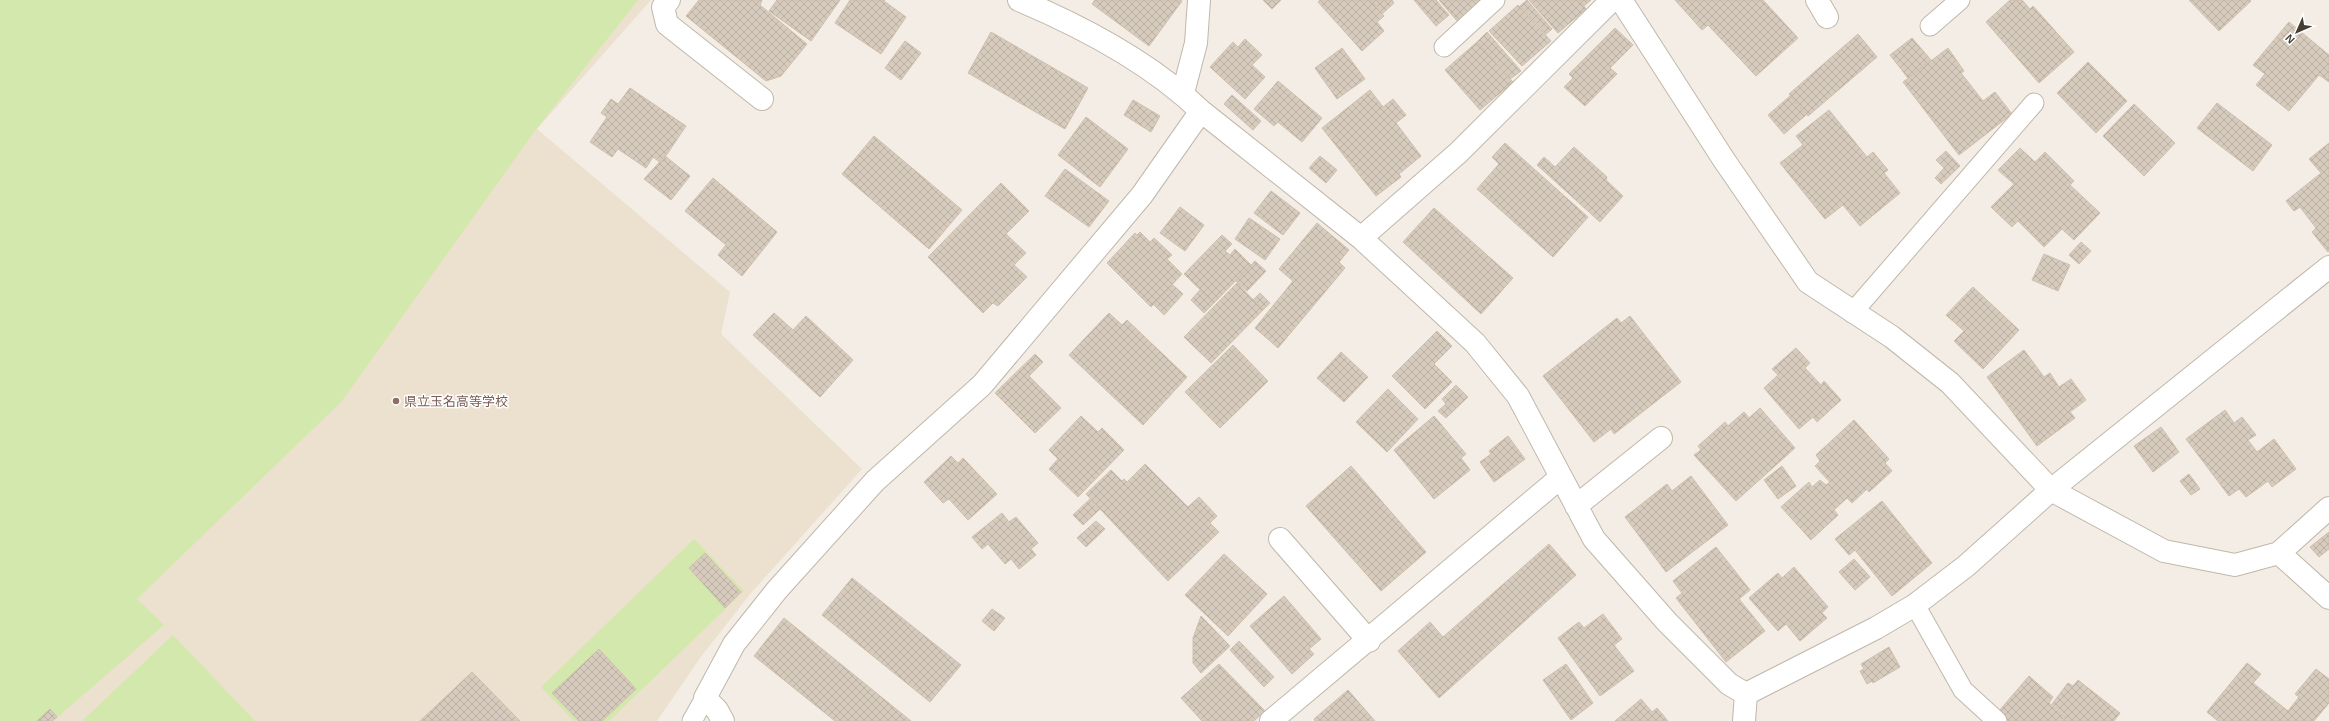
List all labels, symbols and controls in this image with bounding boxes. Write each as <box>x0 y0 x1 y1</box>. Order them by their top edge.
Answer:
north arrow <box>2277 12 2317 52</box>
text: N <box>2283 32 2297 46</box>
place label: 県立玉名高等学校 <box>404 394 508 409</box>
marker: 県立玉名高等学校 <box>391 396 401 406</box>

